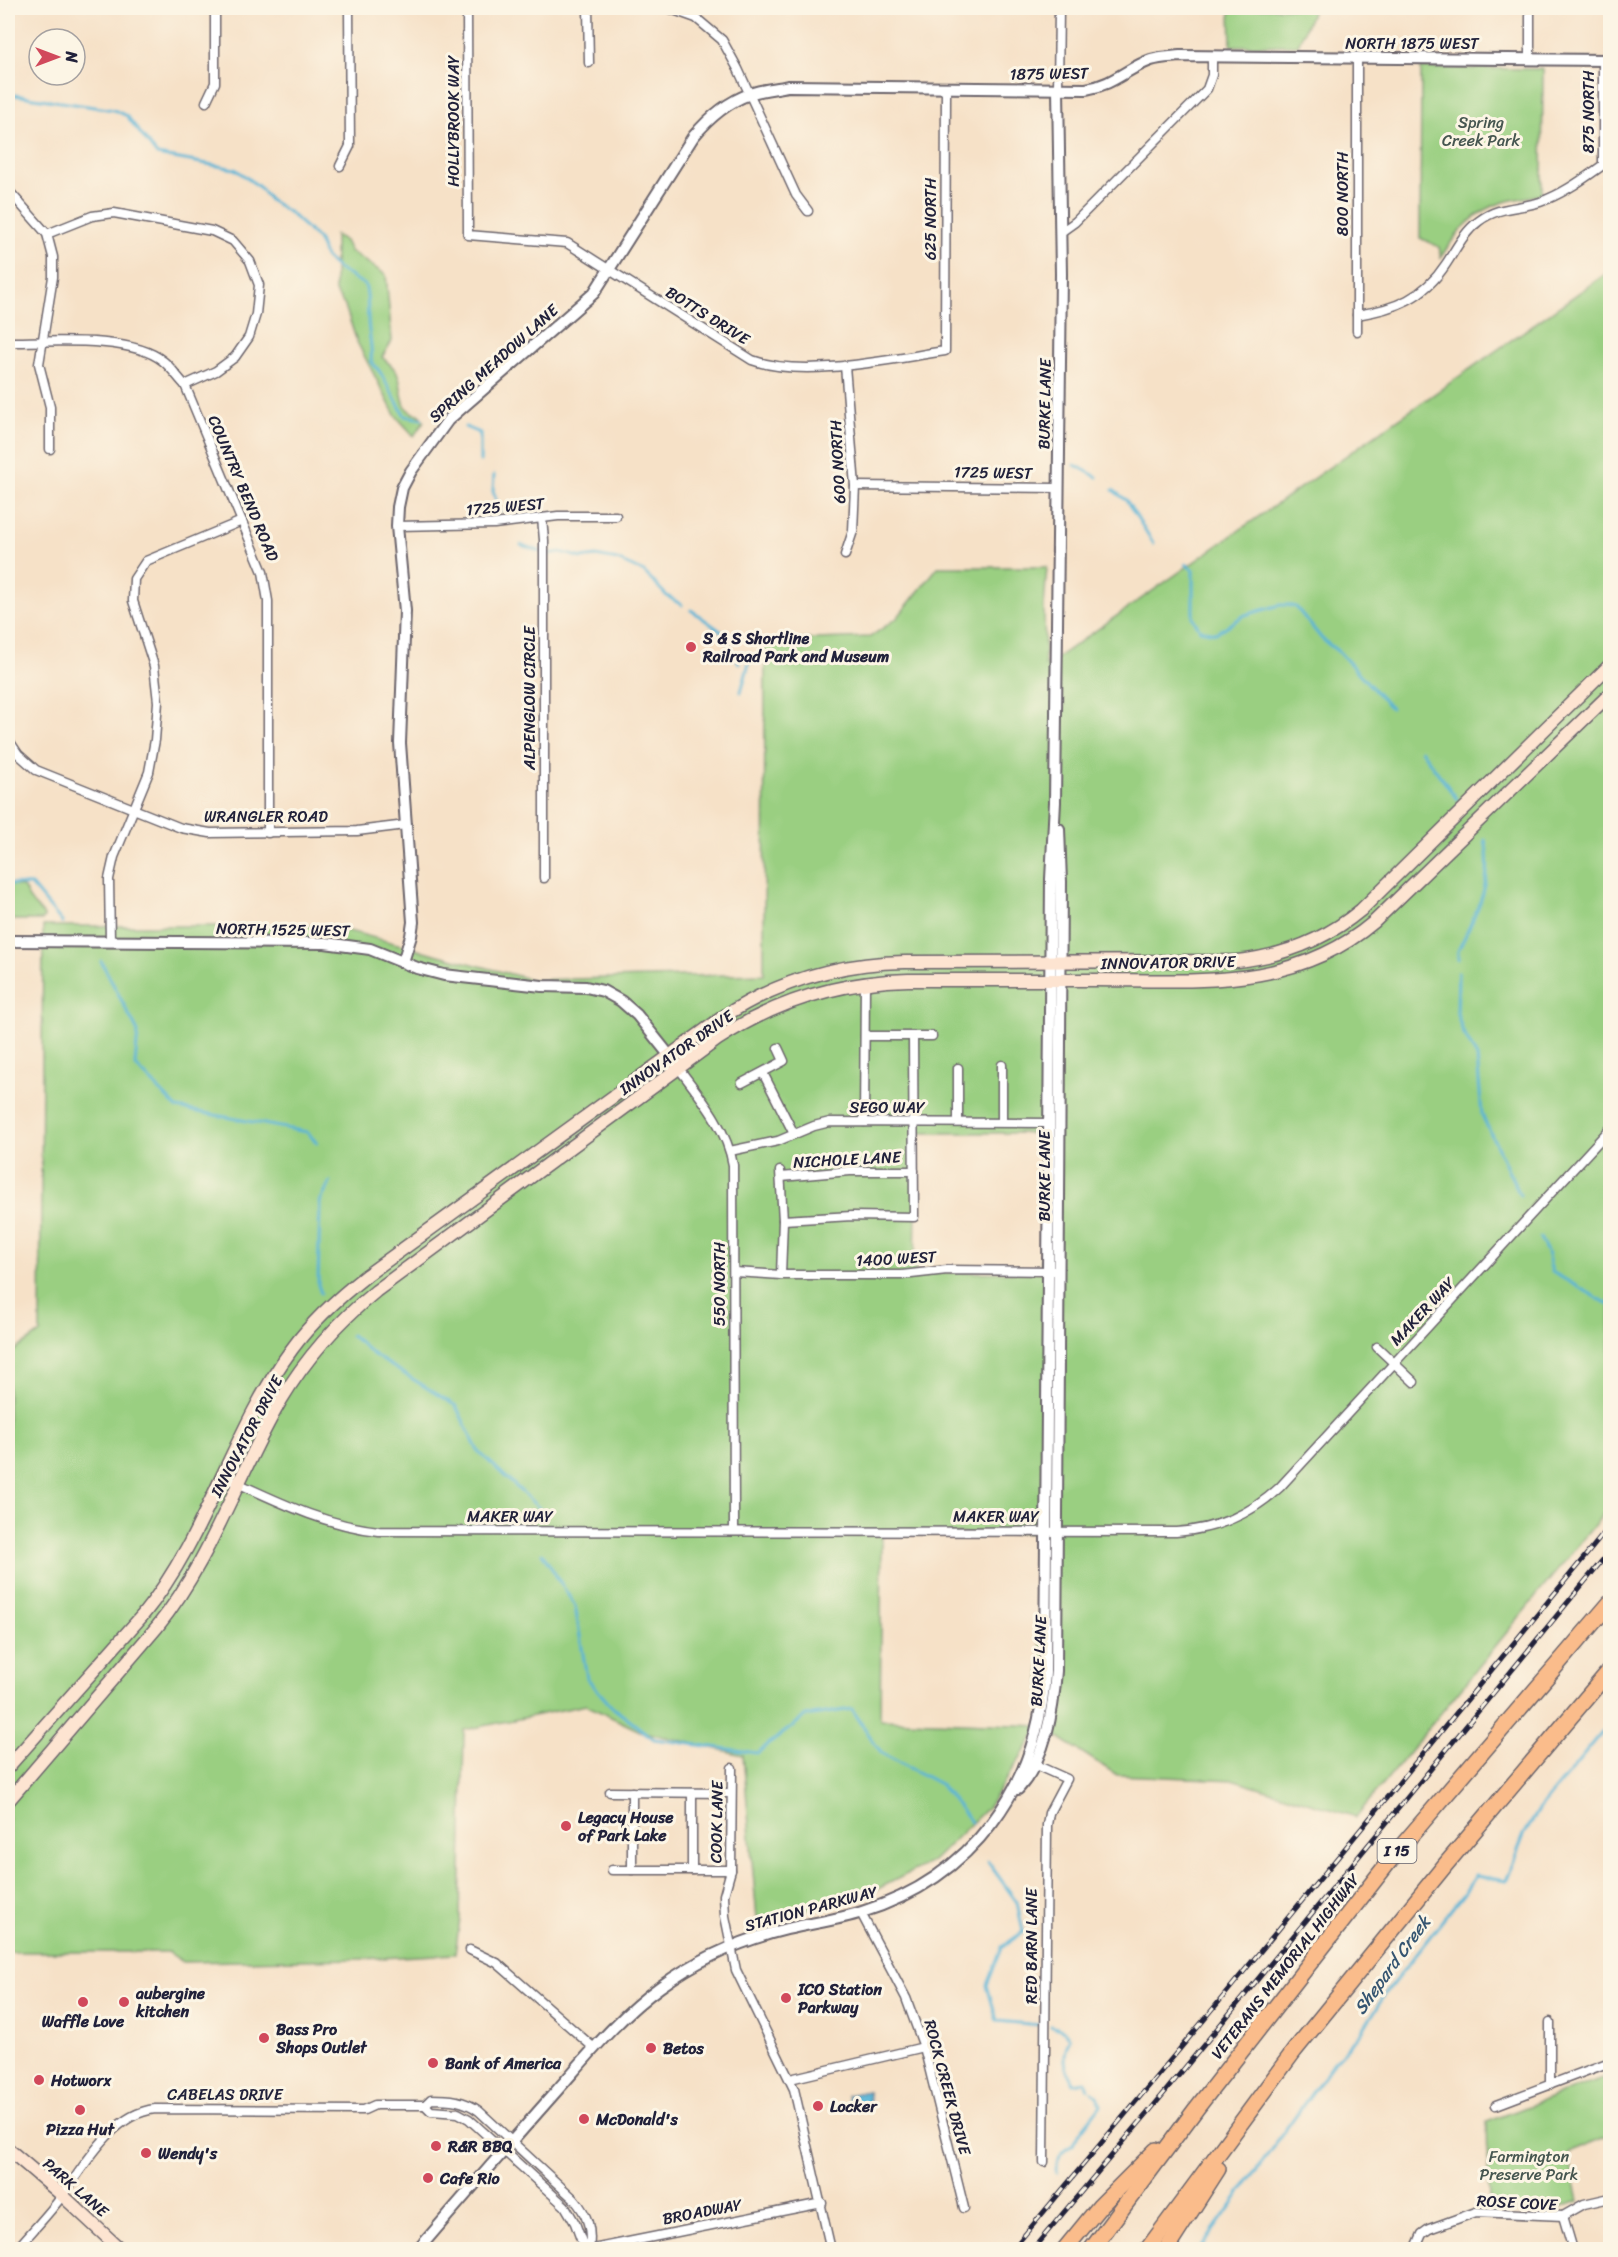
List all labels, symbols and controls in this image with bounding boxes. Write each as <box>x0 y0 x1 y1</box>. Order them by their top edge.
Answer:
north arrow <box>27 27 87 87</box>
street label: NORTH 1875 WEST <box>1345 29 1480 58</box>
text: N <box>57 50 86 63</box>
street label: HOLLYBROOK WAY <box>439 55 468 187</box>
street label: 1875 WEST <box>1009 58 1090 89</box>
street label: 875 NORTH <box>1574 70 1603 154</box>
park label: Spring Creek Park <box>1442 108 1521 155</box>
street label: 800 NORTH <box>1328 151 1357 236</box>
street label: 625 NORTH <box>916 177 945 260</box>
street label: BOTTS DRIVE <box>660 278 757 353</box>
street label: SPRING MEADOW LANE <box>422 296 566 430</box>
street label: BURKE LANE <box>1029 357 1060 450</box>
street label: COUNTRY BEND ROAD <box>200 410 288 566</box>
street label: 600 NORTH <box>821 419 854 505</box>
street label: 1725 WEST <box>954 457 1033 488</box>
street label: 1725 WEST <box>465 489 546 524</box>
place label: S & S Shortline Railroad Park and Museum <box>702 624 889 671</box>
street label: ALPENGLOW CIRCLE <box>515 625 544 771</box>
marker: S & S Shortline Railroad Park and Museum <box>684 640 698 654</box>
street label: WRANGLER ROAD <box>204 802 328 831</box>
street label: NORTH 1525 WEST <box>216 914 351 945</box>
street label: INNOVATOR DRIVE <box>1099 947 1237 978</box>
street label: INNOVATOR DRIVE <box>612 1001 741 1103</box>
street label: SEGO WAY <box>849 1093 926 1122</box>
street label: BURKE LANE <box>1030 1129 1059 1222</box>
street label: NICHOLE LANE <box>793 1142 903 1177</box>
street label: 550 NORTH <box>705 1241 734 1326</box>
street label: 1400 WEST <box>855 1242 938 1275</box>
street label: MAKER WAY <box>1382 1269 1463 1353</box>
street label: INNOVATOR DRIVE <box>202 1369 291 1503</box>
street label: MAKER WAY <box>467 1502 554 1531</box>
street label: MAKER WAY <box>953 1502 1040 1531</box>
street label: BURKE LANE <box>1022 1614 1055 1707</box>
street label: COOK LANE <box>701 1779 732 1863</box>
place label: Legacy House of Park Lake <box>578 1803 674 1850</box>
marker: Legacy House of Park Lake <box>559 1819 573 1833</box>
road number: I 15 <box>1378 1839 1416 1863</box>
street label: VETERANS MEMORIAL HIGHWAY <box>1203 1866 1368 2066</box>
street label: STATION PARKWAY <box>741 1877 881 1940</box>
street label: RED BARN LANE <box>1017 1887 1046 2004</box>
water label: Shepard Creek <box>1345 1907 1440 2021</box>
place label: ICO Station Parkway <box>797 1975 882 2022</box>
place label: aubergine kitchen <box>135 1979 206 2026</box>
marker: ICO Station Parkway <box>779 1991 793 2005</box>
marker: Waffle Love <box>76 1995 90 2009</box>
marker: aubergine kitchen <box>117 1995 131 2009</box>
place label: Waffle Love <box>42 2007 125 2036</box>
place label: Bass Pro Shops Outlet <box>275 2015 368 2062</box>
street label: ROCK CREEK DRIVE <box>916 2016 980 2159</box>
marker: Bass Pro Shops Outlet <box>257 2031 271 2045</box>
place label: Betos <box>663 2034 704 2063</box>
marker: Betos <box>644 2041 658 2055</box>
place label: Bank of America <box>445 2049 562 2078</box>
marker: Bank of America <box>426 2056 440 2070</box>
place label: Hotworx <box>50 2066 112 2095</box>
marker: Hotworx <box>32 2073 46 2087</box>
street label: CABELAS DRIVE <box>167 2080 284 2109</box>
place label: Locker <box>830 2092 878 2121</box>
marker: Locker <box>811 2099 825 2113</box>
marker: Pizza Hut <box>73 2103 87 2117</box>
place label: McDonald's <box>595 2105 678 2134</box>
marker: McDonald's <box>577 2112 591 2126</box>
place label: Pizza Hut <box>46 2115 115 2144</box>
place label: R&R BBQ <box>447 2132 513 2161</box>
place label: Wendy's <box>158 2139 218 2168</box>
marker: R&R BBQ <box>429 2139 443 2153</box>
park label: Farmington Preserve Park <box>1480 2142 1578 2189</box>
marker: Wendy's <box>139 2146 153 2160</box>
street label: PARK LANE <box>36 2150 116 2225</box>
place label: Cafe Rio <box>439 2164 501 2193</box>
marker: Cafe Rio <box>421 2171 435 2185</box>
street label: ROSE COVE <box>1476 2186 1559 2219</box>
street label: BROADWAY <box>660 2189 745 2233</box>

